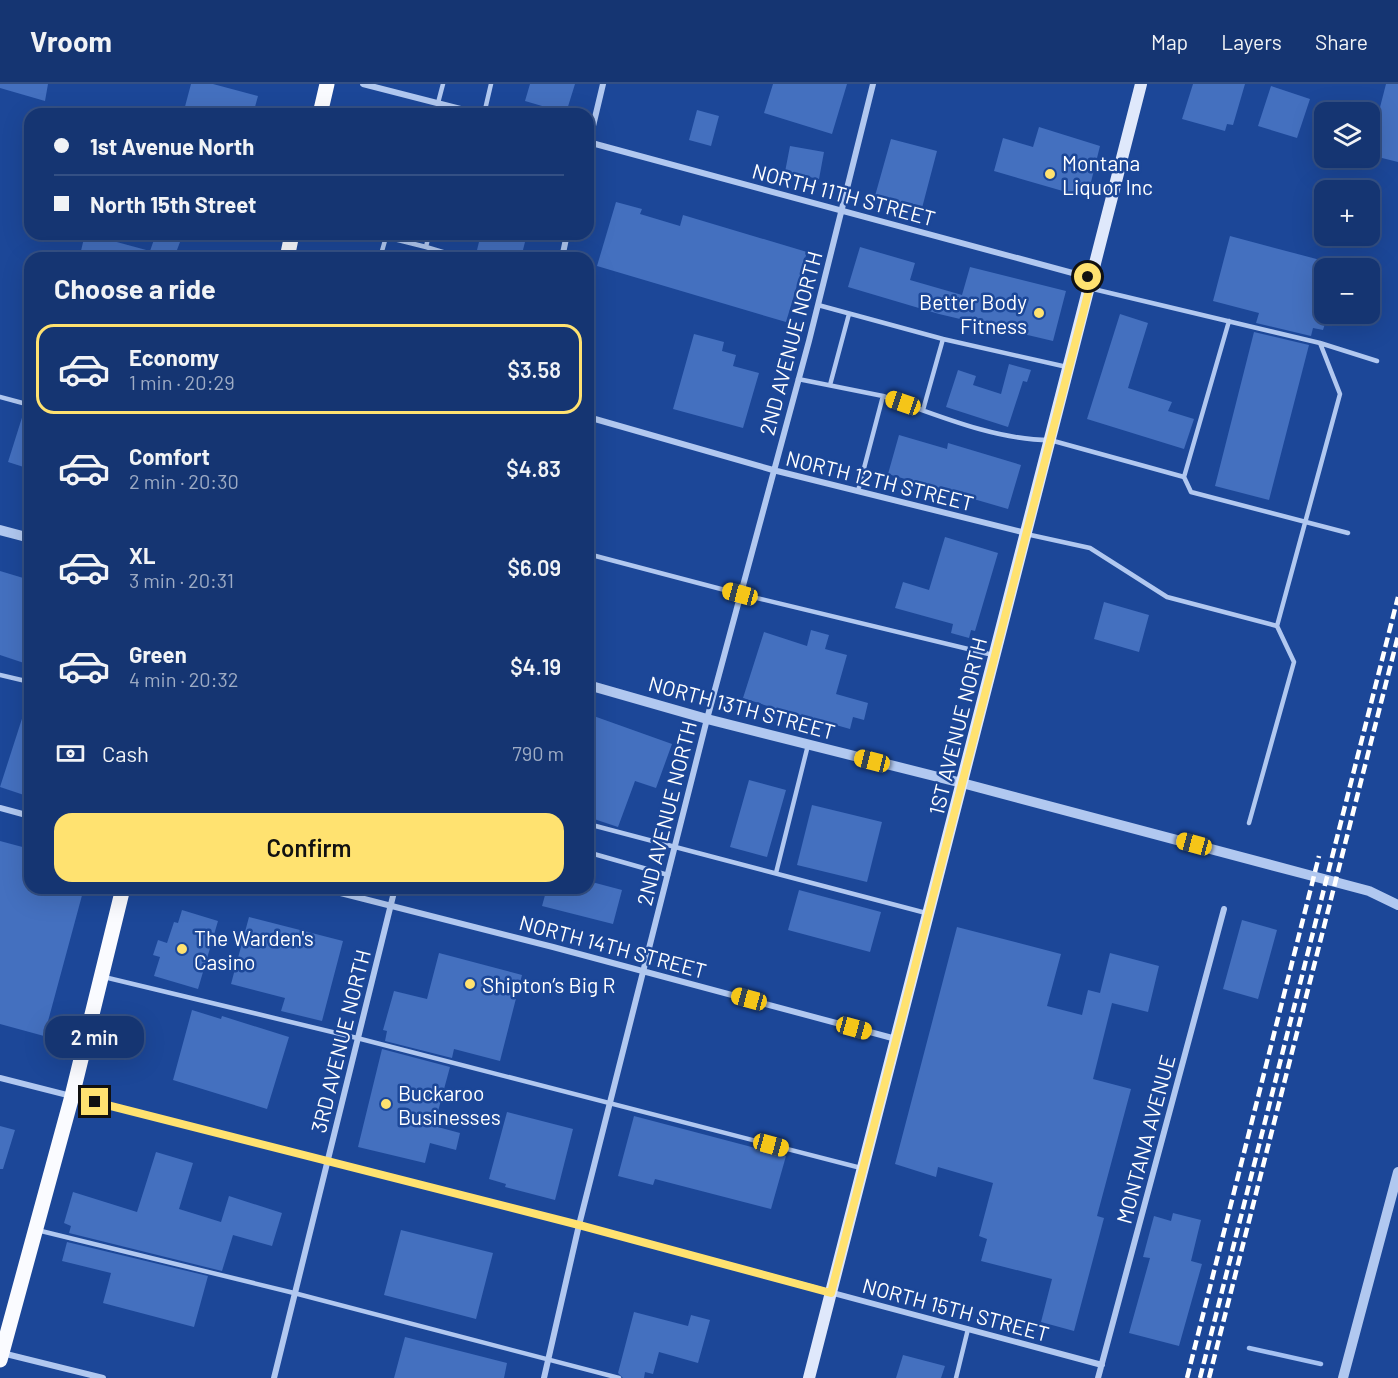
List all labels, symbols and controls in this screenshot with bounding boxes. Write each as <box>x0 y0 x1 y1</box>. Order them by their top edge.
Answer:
text: Vroom <box>30 24 112 58</box>
text: Map <box>1151 29 1188 54</box>
text: Layers <box>1221 29 1282 54</box>
text: Share <box>1315 29 1368 54</box>
map controls <box>1314 102 1380 324</box>
button: layers <box>1314 102 1380 168</box>
text: 1st Avenue North <box>90 133 254 159</box>
place label: Montana Liquor Inc <box>1062 150 1153 199</box>
street label: NORTH 11TH STREET <box>750 158 938 230</box>
marker: Montana Liquor Inc <box>1043 167 1057 181</box>
button: + <box>1314 180 1380 246</box>
text: North 15th Street <box>90 191 256 217</box>
street label: 2ND AVENUE NORTH <box>753 248 827 438</box>
button: − <box>1314 258 1380 324</box>
route start <box>1074 263 1101 290</box>
text: Choose a ride <box>54 272 216 304</box>
place label: Better Body Fitness <box>919 289 1027 338</box>
marker: Better Body Fitness <box>1032 306 1046 320</box>
icon: car <box>57 342 111 396</box>
text: Economy <box>129 344 219 370</box>
text: $3.58 <box>507 356 561 382</box>
text: 1 min · 20:29 <box>129 370 235 394</box>
car <box>883 389 923 417</box>
icon: car <box>57 441 111 495</box>
text: Comfort <box>129 443 210 469</box>
street label: NORTH 12TH STREET <box>784 445 976 515</box>
text: $4.83 <box>506 455 561 481</box>
text: 2 min · 20:30 <box>129 469 239 493</box>
icon: car <box>57 540 111 594</box>
text: XL <box>129 542 155 568</box>
text: $6.09 <box>507 554 561 580</box>
text: 3 min · 20:31 <box>129 568 234 592</box>
car <box>720 581 760 607</box>
street label: 1ST AVENUE NORTH <box>923 635 991 817</box>
icon: car <box>57 639 111 693</box>
text: Green <box>129 641 187 667</box>
text: $4.19 <box>510 653 561 679</box>
text: 4 min · 20:32 <box>129 667 238 691</box>
street label: NORTH 13TH STREET <box>646 670 838 744</box>
street label: 2ND AVENUE NORTH <box>631 718 701 908</box>
icon: cash <box>54 737 87 770</box>
text: Cash <box>102 740 149 766</box>
text: 790 m <box>512 741 564 765</box>
car <box>852 748 892 774</box>
button: Confirm <box>54 813 564 882</box>
car <box>1174 831 1214 857</box>
street label: NORTH 14TH STREET <box>517 909 709 983</box>
place label: The Warden's Casino <box>194 925 314 974</box>
marker: The Warden's Casino <box>175 942 189 956</box>
street label: 3RD AVENUE NORTH <box>305 947 375 1135</box>
place label: Shipton’s Big R <box>482 972 615 997</box>
marker: Shipton’s Big R <box>463 977 477 991</box>
car <box>729 986 769 1012</box>
callout: 2 min <box>46 1015 144 1057</box>
car <box>834 1015 874 1041</box>
text: 2 min <box>71 1025 118 1049</box>
street label: MONTANA AVENUE <box>1110 1052 1180 1226</box>
place label: Buckaroo Businesses <box>398 1080 501 1129</box>
route end <box>81 1088 108 1115</box>
marker: Buckaroo Businesses <box>379 1097 393 1111</box>
car <box>751 1132 791 1158</box>
street label: NORTH 15TH STREET <box>860 1272 1052 1346</box>

